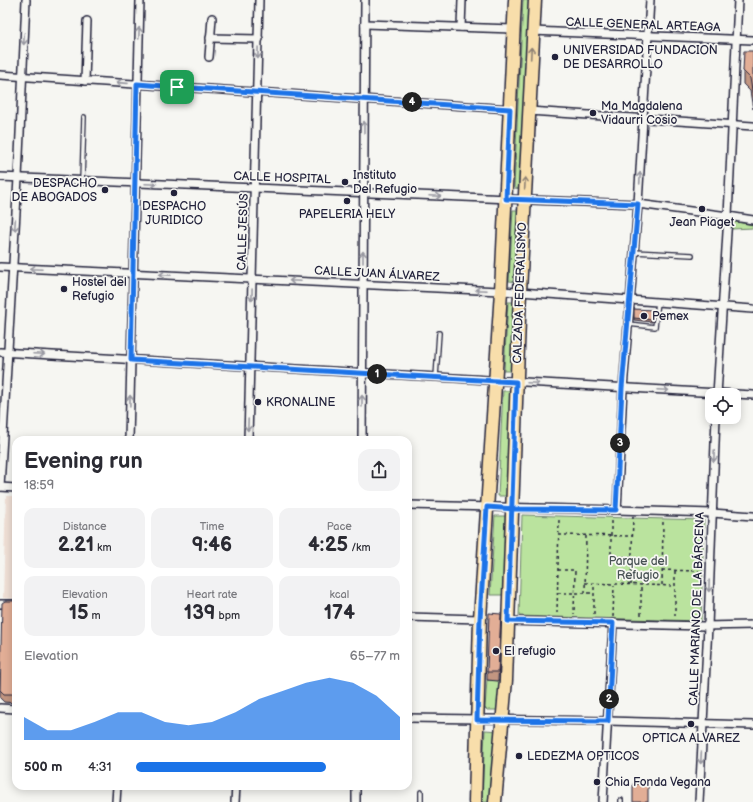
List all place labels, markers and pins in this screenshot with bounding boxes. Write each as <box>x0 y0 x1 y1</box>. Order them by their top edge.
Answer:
place label: UNIVERSIDAD FUNDACION DE DESARROLLO <box>563 43 718 72</box>
marker: UNIVERSIDAD FUNDACION DE DESARROLLO <box>550 52 560 62</box>
pin <box>160 70 194 104</box>
pin: 4 <box>402 92 422 112</box>
place label: Ma Magdalena Vidaurri Cosio <box>601 99 683 128</box>
marker: Ma Magdalena Vidaurri Cosio <box>588 108 598 118</box>
place label: Instituto Del Refugio <box>353 168 417 197</box>
place label: DESPACHO DE ABOGADOS <box>11 176 97 205</box>
marker: Instituto Del Refugio <box>340 177 350 187</box>
marker: DESPACHO DE ABOGADOS <box>100 185 110 195</box>
marker: DESPACHO JURIDICO <box>169 188 179 198</box>
marker: PAPELERIA HELY <box>342 196 352 206</box>
place label: DESPACHO JURIDICO <box>142 199 206 228</box>
marker: Jean Piaget <box>697 204 707 214</box>
place label: PAPELERIA HELY <box>299 207 396 222</box>
place label: Jean Piaget <box>670 215 735 230</box>
place label: Hostel del Refugio <box>72 275 127 304</box>
marker: Hostel del Refugio <box>59 284 69 294</box>
place label: Pemex <box>652 309 689 324</box>
marker: Pemex <box>639 311 649 321</box>
pin: 1 <box>367 364 387 384</box>
place label: KRONALINE <box>266 395 335 410</box>
marker: KRONALINE <box>253 397 263 407</box>
pin: 3 <box>610 433 630 453</box>
place label: El refugio <box>504 644 556 659</box>
marker: El refugio <box>491 646 501 656</box>
pin: 2 <box>599 689 619 709</box>
marker: OPTICA ALVAREZ <box>686 719 696 729</box>
place label: OPTICA ALVAREZ <box>642 731 740 746</box>
place label: LEDEZMA OPTICOS <box>527 749 639 764</box>
marker: LEDEZMA OPTICOS <box>514 751 524 761</box>
place label: Chia Fonda Vegana <box>605 775 711 790</box>
marker: Chia Fonda Vegana <box>592 777 602 787</box>

